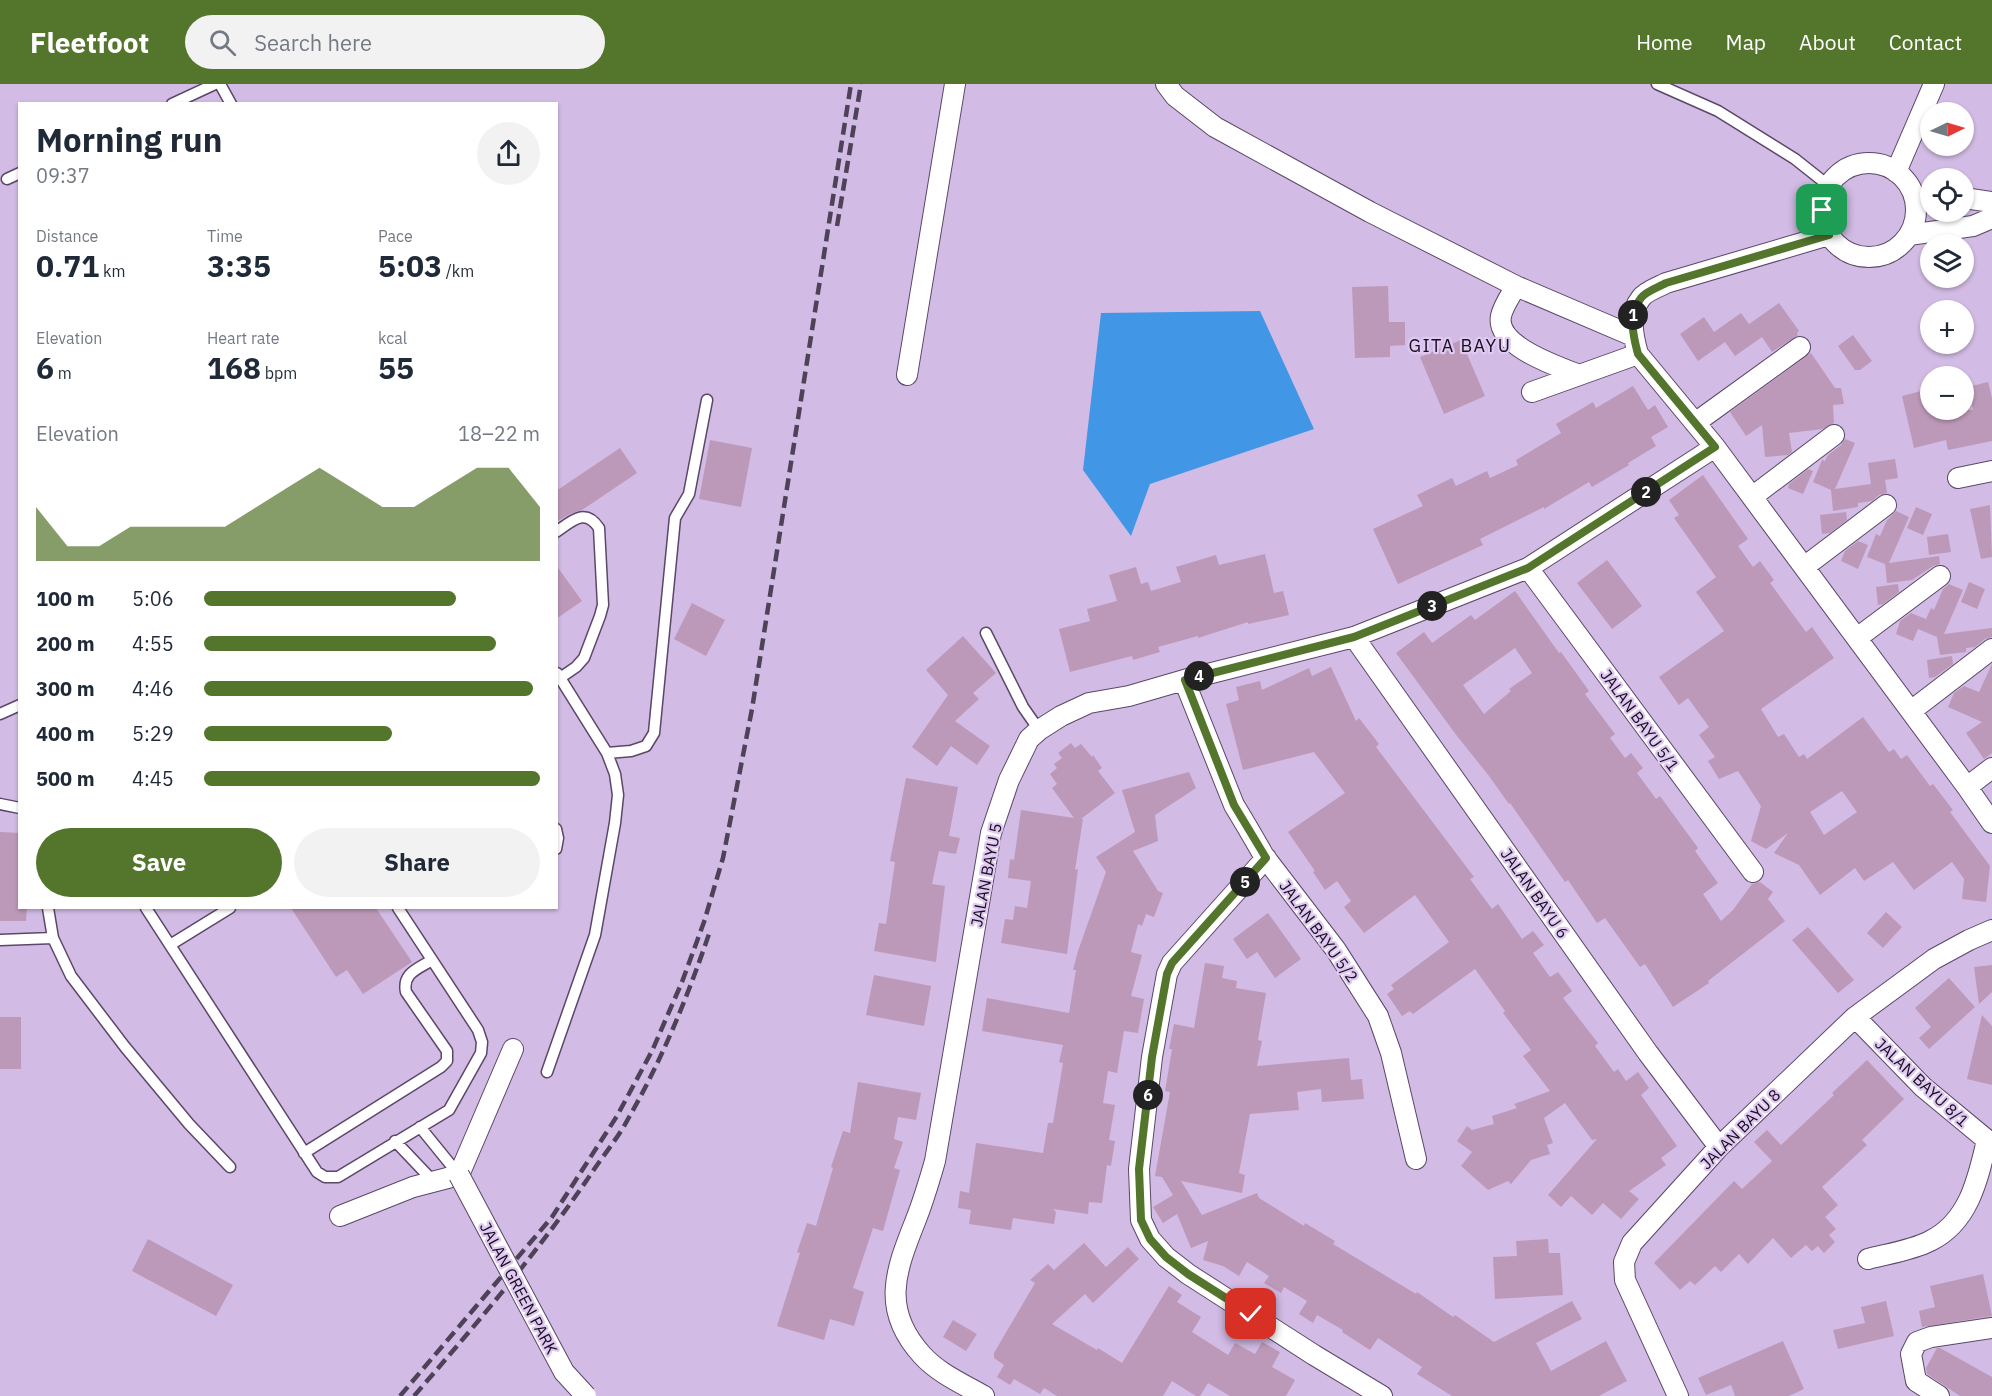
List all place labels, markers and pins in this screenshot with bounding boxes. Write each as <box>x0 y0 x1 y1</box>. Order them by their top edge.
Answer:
pin <box>1796 184 1847 235</box>
pin: 1 <box>1618 300 1648 330</box>
pin: 2 <box>1631 477 1661 507</box>
pin: 3 <box>1417 591 1447 621</box>
pin: 4 <box>1184 661 1214 691</box>
pin: 5 <box>1230 867 1260 897</box>
pin: 6 <box>1133 1080 1163 1110</box>
pin <box>1225 1288 1276 1339</box>

